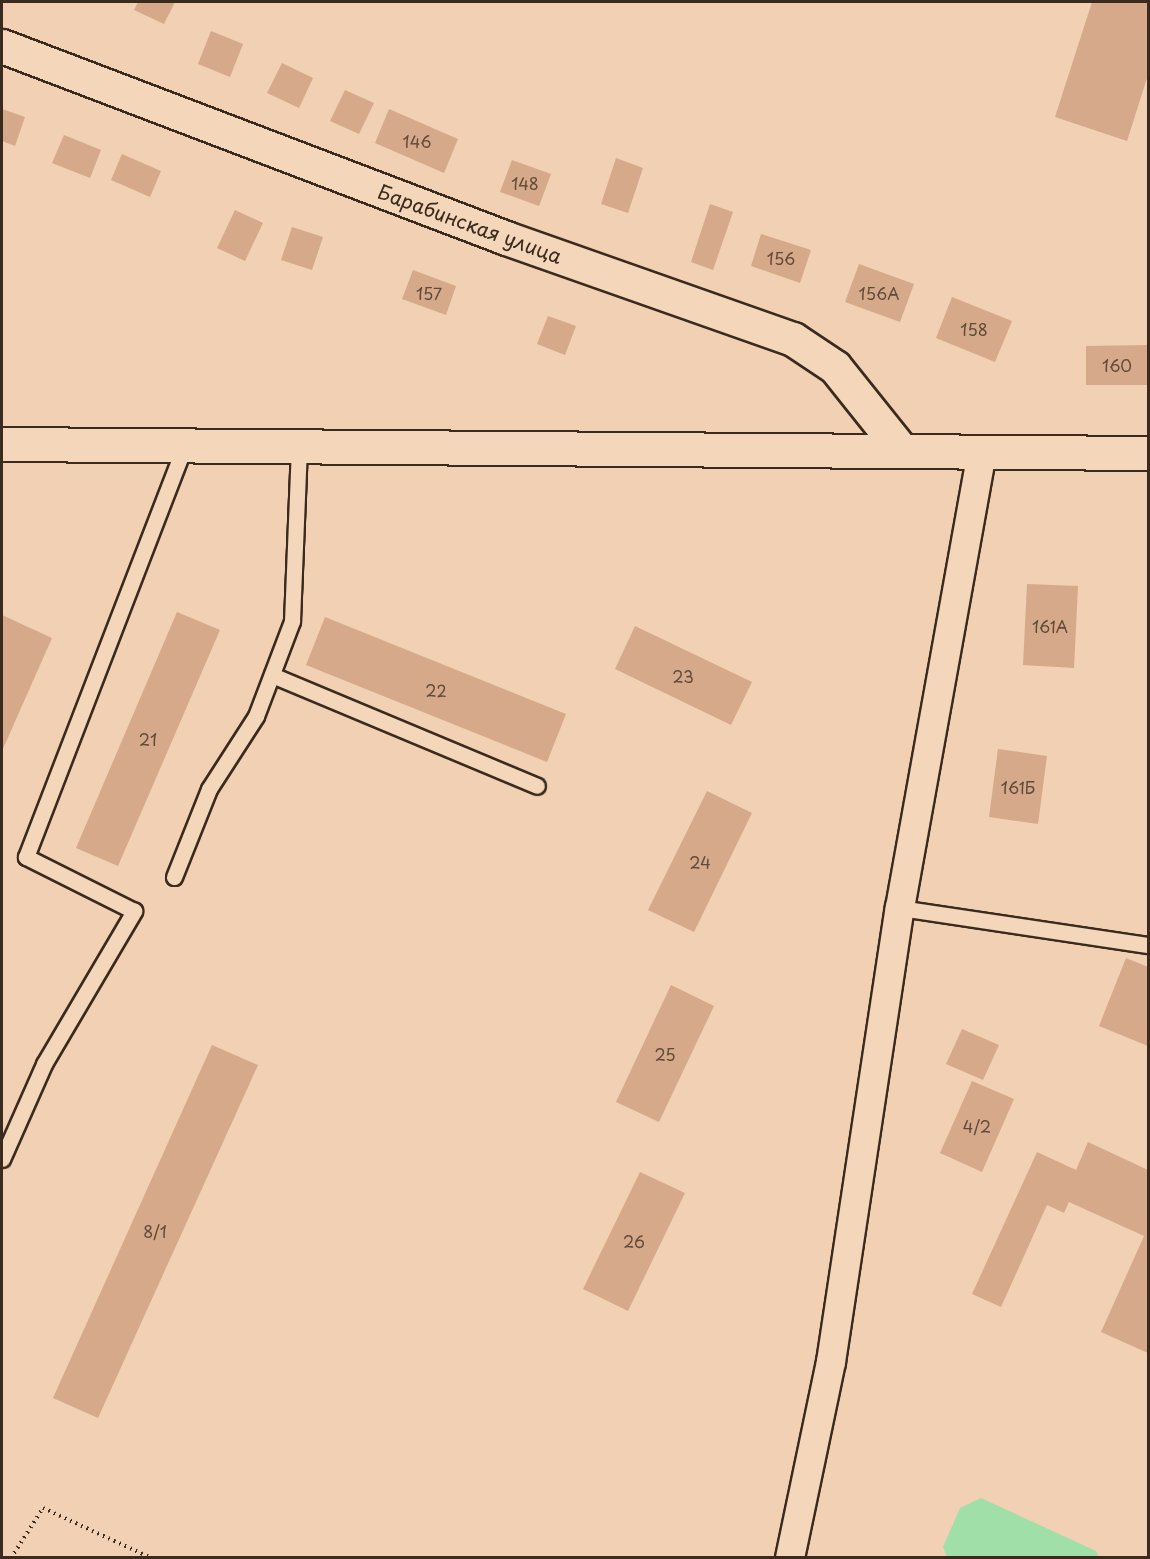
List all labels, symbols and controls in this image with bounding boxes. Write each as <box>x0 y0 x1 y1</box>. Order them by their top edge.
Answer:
house number: 146 <box>402 131 432 151</box>
house number: 148 <box>511 173 539 193</box>
street label: Барабинская улица <box>374 179 566 269</box>
house number: 156 <box>767 248 795 268</box>
house number: 157 <box>416 283 442 303</box>
house number: 156А <box>859 283 899 303</box>
house number: 158 <box>960 319 988 339</box>
house number: 160 <box>1102 355 1132 375</box>
house number: 161А <box>1032 616 1068 636</box>
house number: 23 <box>672 666 694 686</box>
house number: 22 <box>425 680 447 700</box>
house number: 21 <box>139 729 157 749</box>
house number: 161Б <box>1001 777 1035 797</box>
house number: 24 <box>689 852 711 872</box>
house number: 25 <box>654 1044 676 1064</box>
house number: 4/2 <box>963 1116 991 1136</box>
house number: 8/1 <box>143 1221 167 1241</box>
house number: 26 <box>623 1231 645 1251</box>

